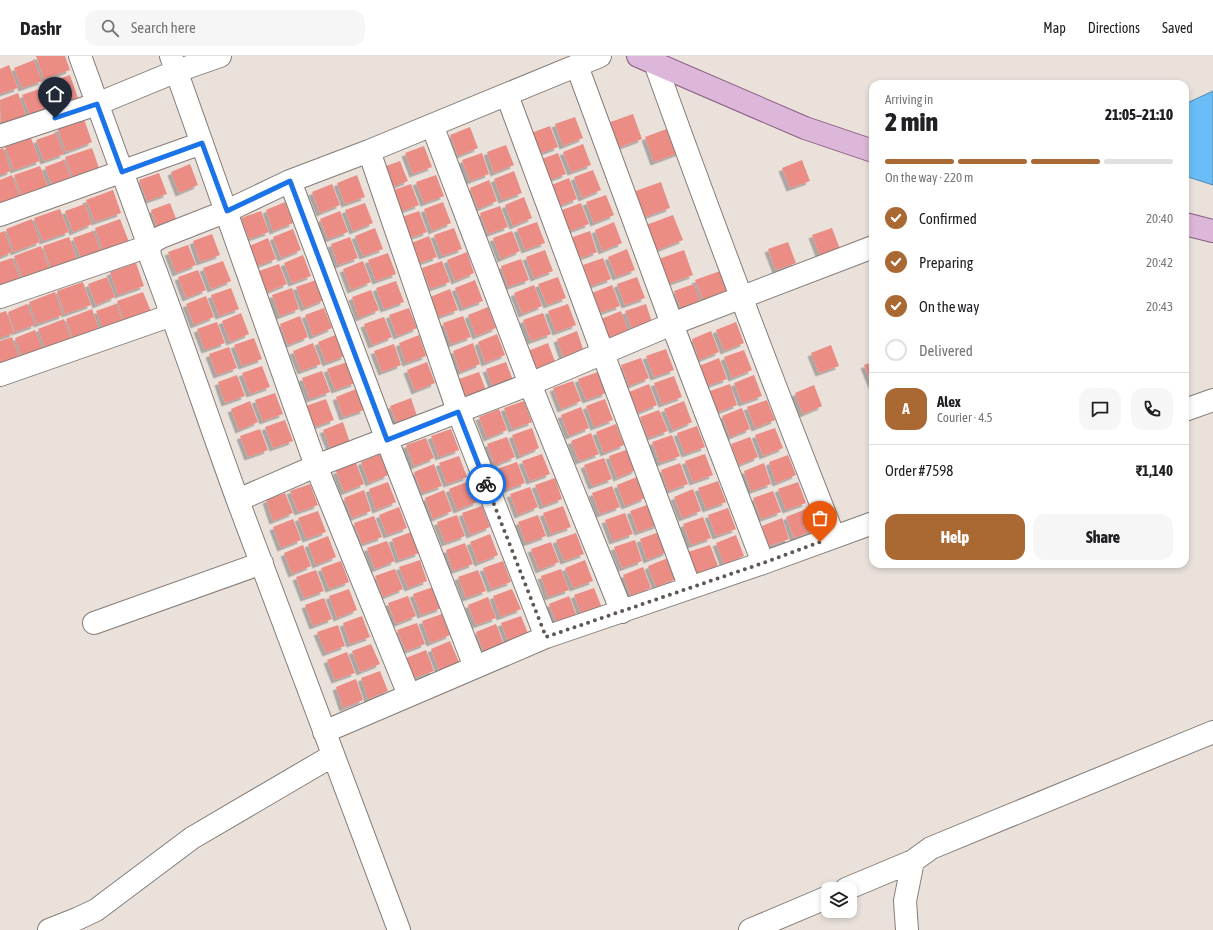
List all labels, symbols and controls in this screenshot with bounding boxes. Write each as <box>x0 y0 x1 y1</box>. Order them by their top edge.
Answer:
search box <box>85 10 365 46</box>
text: Dashr <box>20 17 61 39</box>
icon: search <box>99 17 121 39</box>
text: Search here <box>131 19 196 36</box>
text: Map <box>1043 20 1066 36</box>
text: Directions <box>1088 20 1140 36</box>
text: Saved <box>1162 20 1193 36</box>
pin <box>38 77 72 118</box>
icon: home <box>44 83 66 105</box>
text: Arriving in <box>885 92 933 107</box>
text: 21:05–21:10 <box>1105 106 1173 123</box>
text: 2 min <box>885 107 938 137</box>
text: On the way · 220 m <box>885 170 973 185</box>
icon: check <box>885 207 907 229</box>
text: Confirmed <box>919 210 977 227</box>
text: 20:40 <box>1146 211 1173 226</box>
icon: check <box>885 251 907 273</box>
text: Preparing <box>919 254 973 271</box>
text: 20:42 <box>1146 255 1173 270</box>
icon: check <box>885 295 907 317</box>
text: On the way <box>919 298 980 315</box>
text: 20:43 <box>1146 299 1173 314</box>
text: Delivered <box>919 342 973 359</box>
button: chat <box>1079 388 1121 430</box>
button: phone <box>1131 388 1173 430</box>
text: Alex <box>937 393 961 410</box>
text: A <box>902 400 910 417</box>
text: Courier · 4.5 <box>937 410 993 425</box>
text: Order #7598 <box>885 462 953 479</box>
text: ₹1,140 <box>1136 462 1173 479</box>
courier <box>466 464 506 504</box>
icon: bike <box>475 473 497 495</box>
pin <box>803 501 837 542</box>
icon: bag <box>809 507 831 529</box>
button: Help <box>885 514 1025 560</box>
button: Share <box>1033 514 1173 560</box>
map controls <box>821 882 857 918</box>
button: layers <box>821 882 857 918</box>

